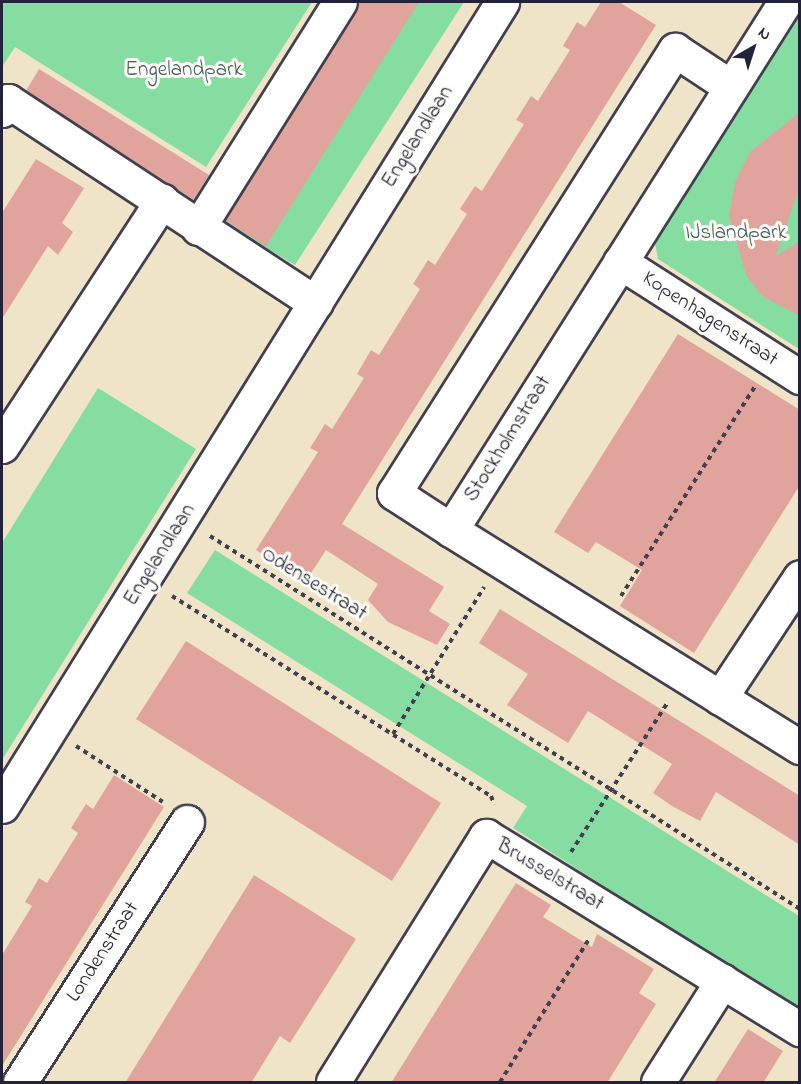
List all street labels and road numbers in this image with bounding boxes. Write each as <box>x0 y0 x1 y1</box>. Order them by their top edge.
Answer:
street label: Engelandlaan <box>377 81 459 193</box>
street label: Kopenhagenstraat <box>637 266 783 372</box>
street label: Stockholmstraat <box>459 371 557 507</box>
street label: Engelandlaan <box>119 499 201 611</box>
street label: Odensestraat <box>257 542 371 626</box>
street label: Brusselstraat <box>492 833 608 917</box>
street label: Londenstraat <box>61 897 145 1007</box>

